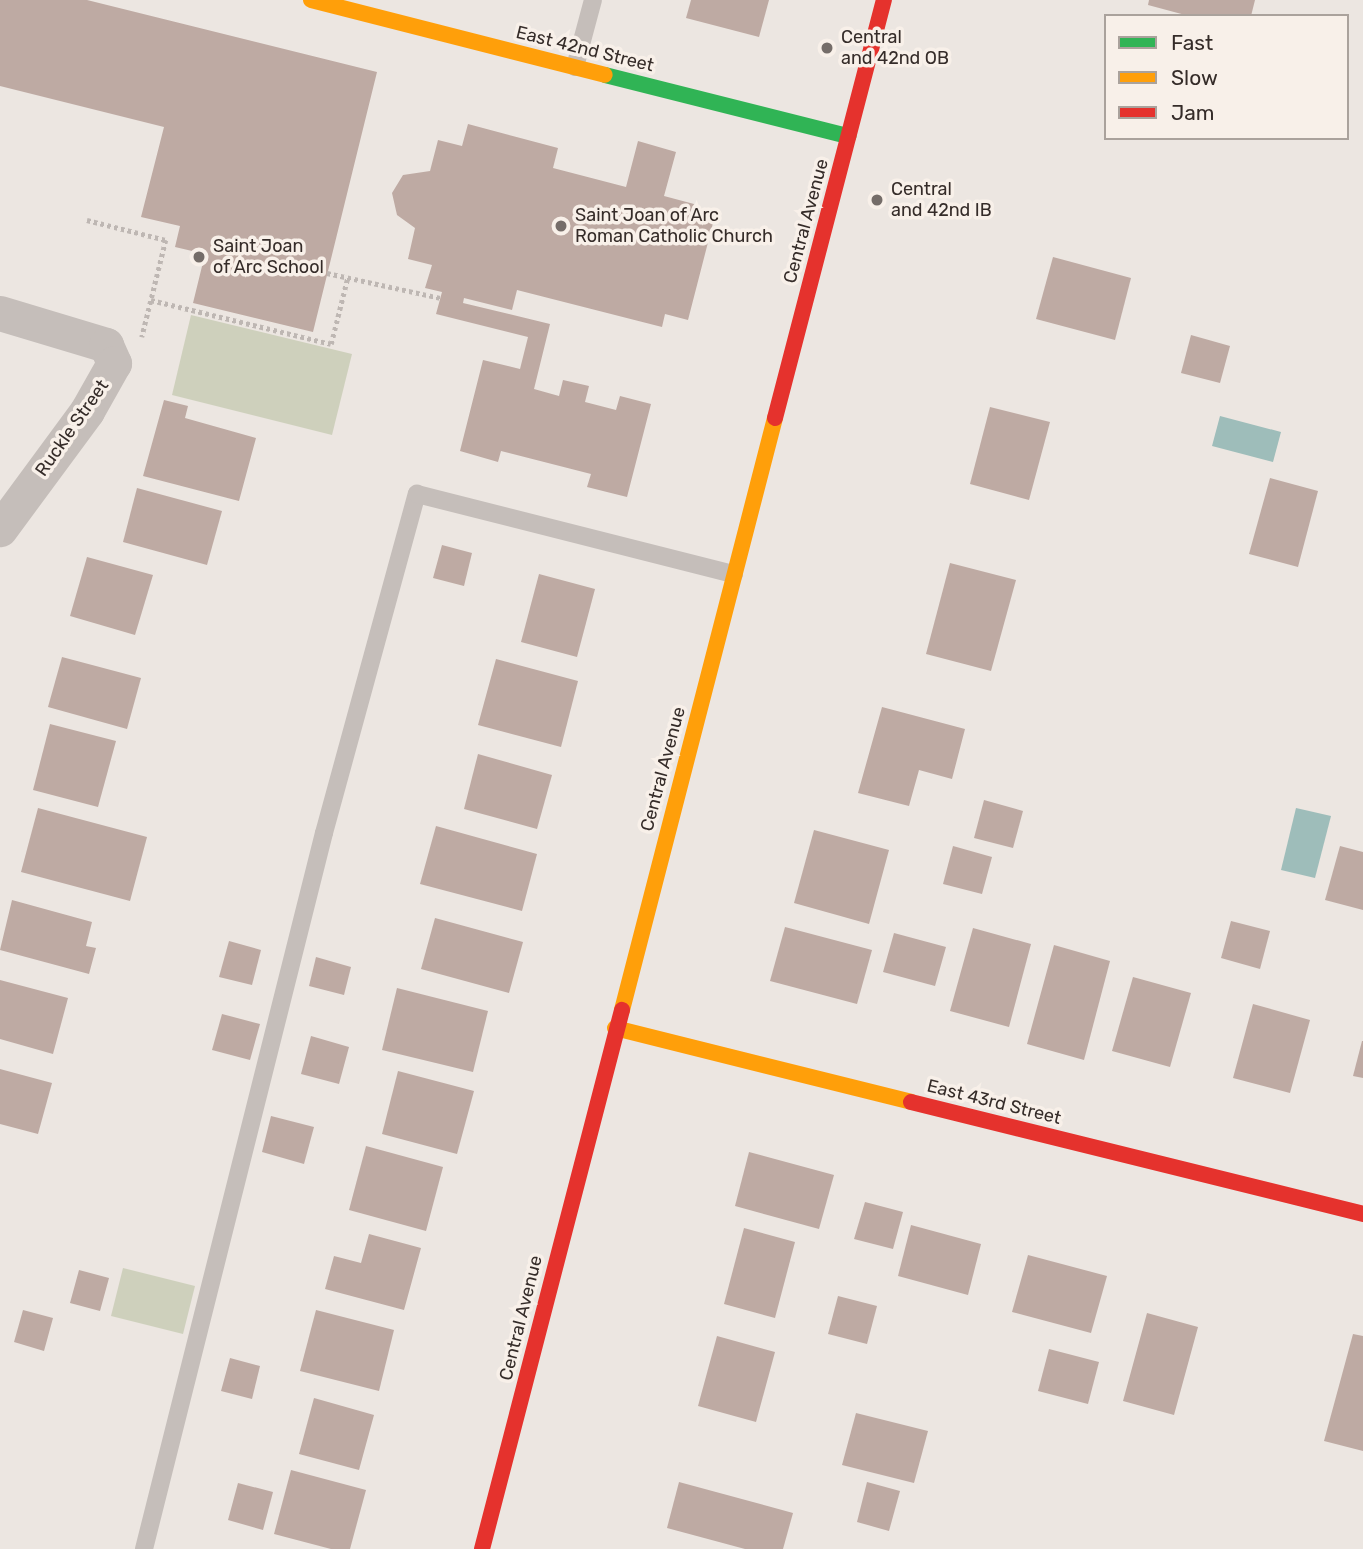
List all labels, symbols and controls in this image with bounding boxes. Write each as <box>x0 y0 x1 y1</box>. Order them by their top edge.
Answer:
legend <box>1104 14 1349 140</box>
street label: East 42nd Street <box>514 21 656 77</box>
place label: Central and 42nd OB <box>841 27 949 70</box>
text: Fast <box>1171 30 1213 55</box>
marker: Central and 42nd OB <box>819 40 835 56</box>
text: Slow <box>1171 65 1218 90</box>
text: Jam <box>1171 100 1215 125</box>
street label: Central Avenue <box>779 156 833 286</box>
place label: Central and 42nd IB <box>891 179 992 222</box>
marker: Central and 42nd IB <box>869 192 885 208</box>
place label: Saint Joan of Arc Roman Catholic Church <box>575 205 773 248</box>
marker: Saint Joan of Arc Roman Catholic Church <box>553 218 569 234</box>
place label: Saint Joan of Arc School <box>213 236 325 278</box>
marker: Saint Joan of Arc School <box>191 249 207 265</box>
street label: Ruckle Street <box>31 376 113 480</box>
street label: Central Avenue <box>636 704 690 834</box>
street label: East 43rd Street <box>925 1075 1063 1129</box>
street label: Central Avenue <box>495 1253 547 1383</box>

